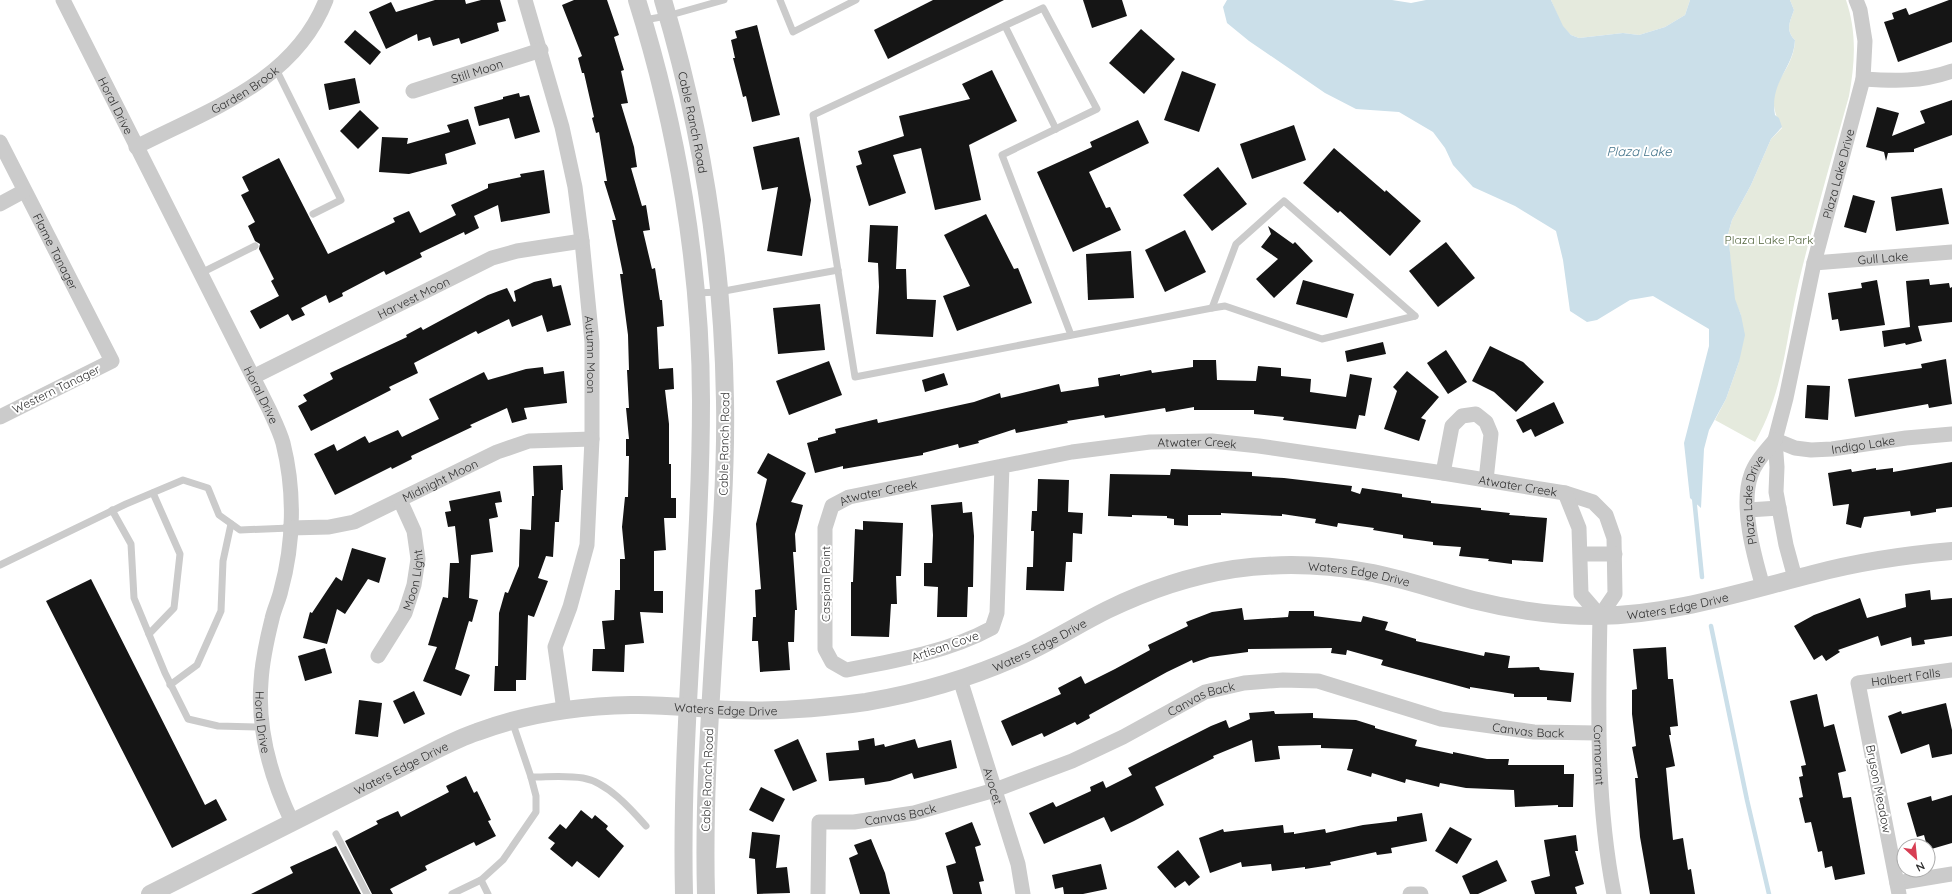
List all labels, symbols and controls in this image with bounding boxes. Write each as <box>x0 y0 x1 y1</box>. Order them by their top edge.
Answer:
street label: Still Moon <box>449 55 505 86</box>
street label: Garden Brook <box>208 62 281 117</box>
street label: Cable Ranch Road <box>675 70 711 174</box>
street label: Horal Drive <box>95 74 137 137</box>
street label: Plaza Lake Drive <box>1819 127 1857 220</box>
water label: Plaza Lake <box>1606 143 1672 159</box>
street label: Flame Tanager <box>30 211 82 293</box>
park label: Plaza Lake Park <box>1725 232 1813 247</box>
street label: Gull Lake <box>1857 248 1909 267</box>
street label: Harvest Moon <box>375 273 452 321</box>
street label: Autumn Moon <box>582 315 600 393</box>
street label: Western Tanager <box>10 361 103 417</box>
street label: Horal Drive <box>241 363 282 426</box>
street label: Cable Ranch Road <box>716 392 732 496</box>
street label: Indigo Lake <box>1830 432 1896 457</box>
street label: Atwater Creek <box>1157 433 1238 451</box>
street label: Plaza Lake Drive <box>1739 451 1768 546</box>
street label: Midnight Moon <box>399 455 480 505</box>
street label: Atwater Creek <box>1477 471 1558 499</box>
street label: Atwater Creek <box>836 476 918 509</box>
street label: Caspian Point <box>818 546 833 622</box>
street label: Moon Light <box>399 549 426 612</box>
street label: Waters Edge Drive <box>1308 558 1412 589</box>
street label: Waters Edge Drive <box>1626 589 1730 622</box>
street label: Waters Edge Drive <box>990 615 1089 674</box>
street label: Artisan Cove <box>909 627 981 665</box>
street label: Halbert Falls <box>1870 664 1942 689</box>
street label: Canvas Back <box>1164 678 1236 719</box>
street label: Horal Drive <box>253 691 274 755</box>
street label: Waters Edge Drive <box>674 699 778 718</box>
street label: Canvas Back <box>1491 719 1564 740</box>
street label: Cormorant <box>1591 725 1608 786</box>
street label: Cable Ranch Road <box>698 728 716 832</box>
street label: Waters Edge Drive <box>351 738 451 798</box>
street label: Bryson Meadow <box>1863 743 1895 835</box>
street label: Avocet <box>981 765 1006 806</box>
street label: Canvas Back <box>864 800 938 828</box>
north arrow <box>1896 838 1936 878</box>
text: N <box>1914 859 1927 875</box>

